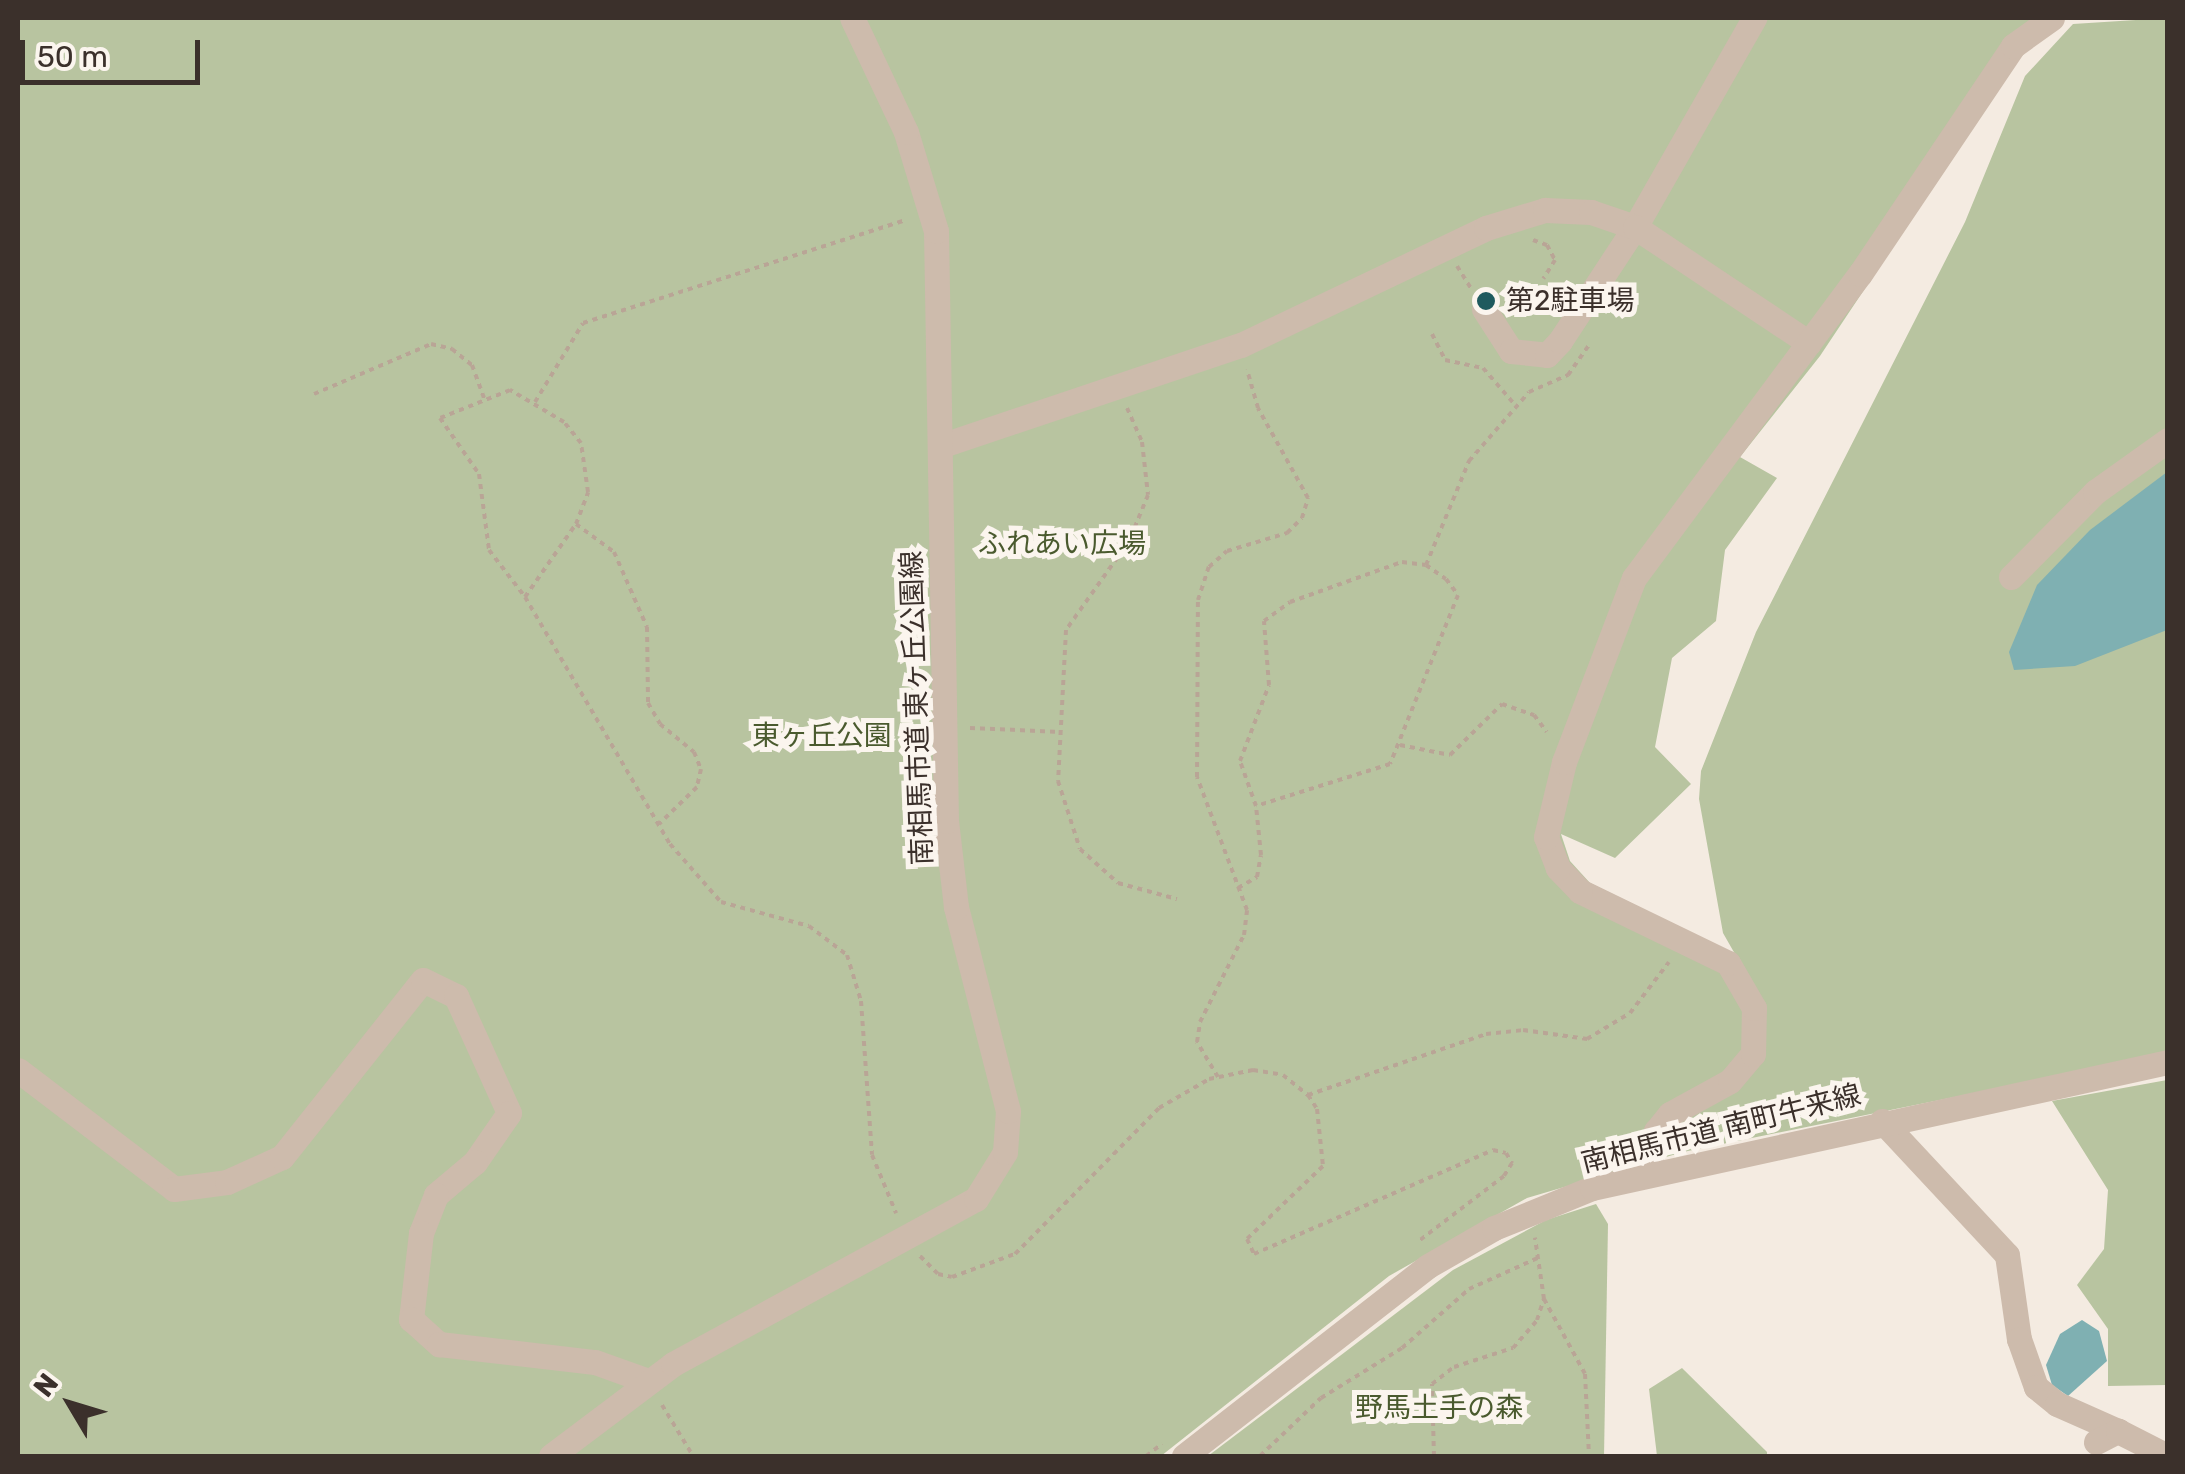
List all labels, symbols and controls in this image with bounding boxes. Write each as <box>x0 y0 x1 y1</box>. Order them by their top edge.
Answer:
scale bar <box>25 20 205 82</box>
text: 50 m <box>37 39 108 75</box>
place label: 第2駐車場 <box>1506 284 1634 318</box>
marker: 第2駐車場 <box>1475 290 1497 312</box>
park label: ふれあい広場 <box>978 527 1146 561</box>
street label: 南相馬市道 東ヶ丘公園線 <box>895 550 939 866</box>
park label: 東ヶ丘公園 <box>752 719 892 753</box>
street label: 南相馬市道 南町牛来線 <box>1578 1078 1864 1180</box>
north arrow <box>20 1354 120 1454</box>
text: N <box>27 1367 65 1403</box>
park label: 野馬土手の森 <box>1355 1391 1523 1425</box>

